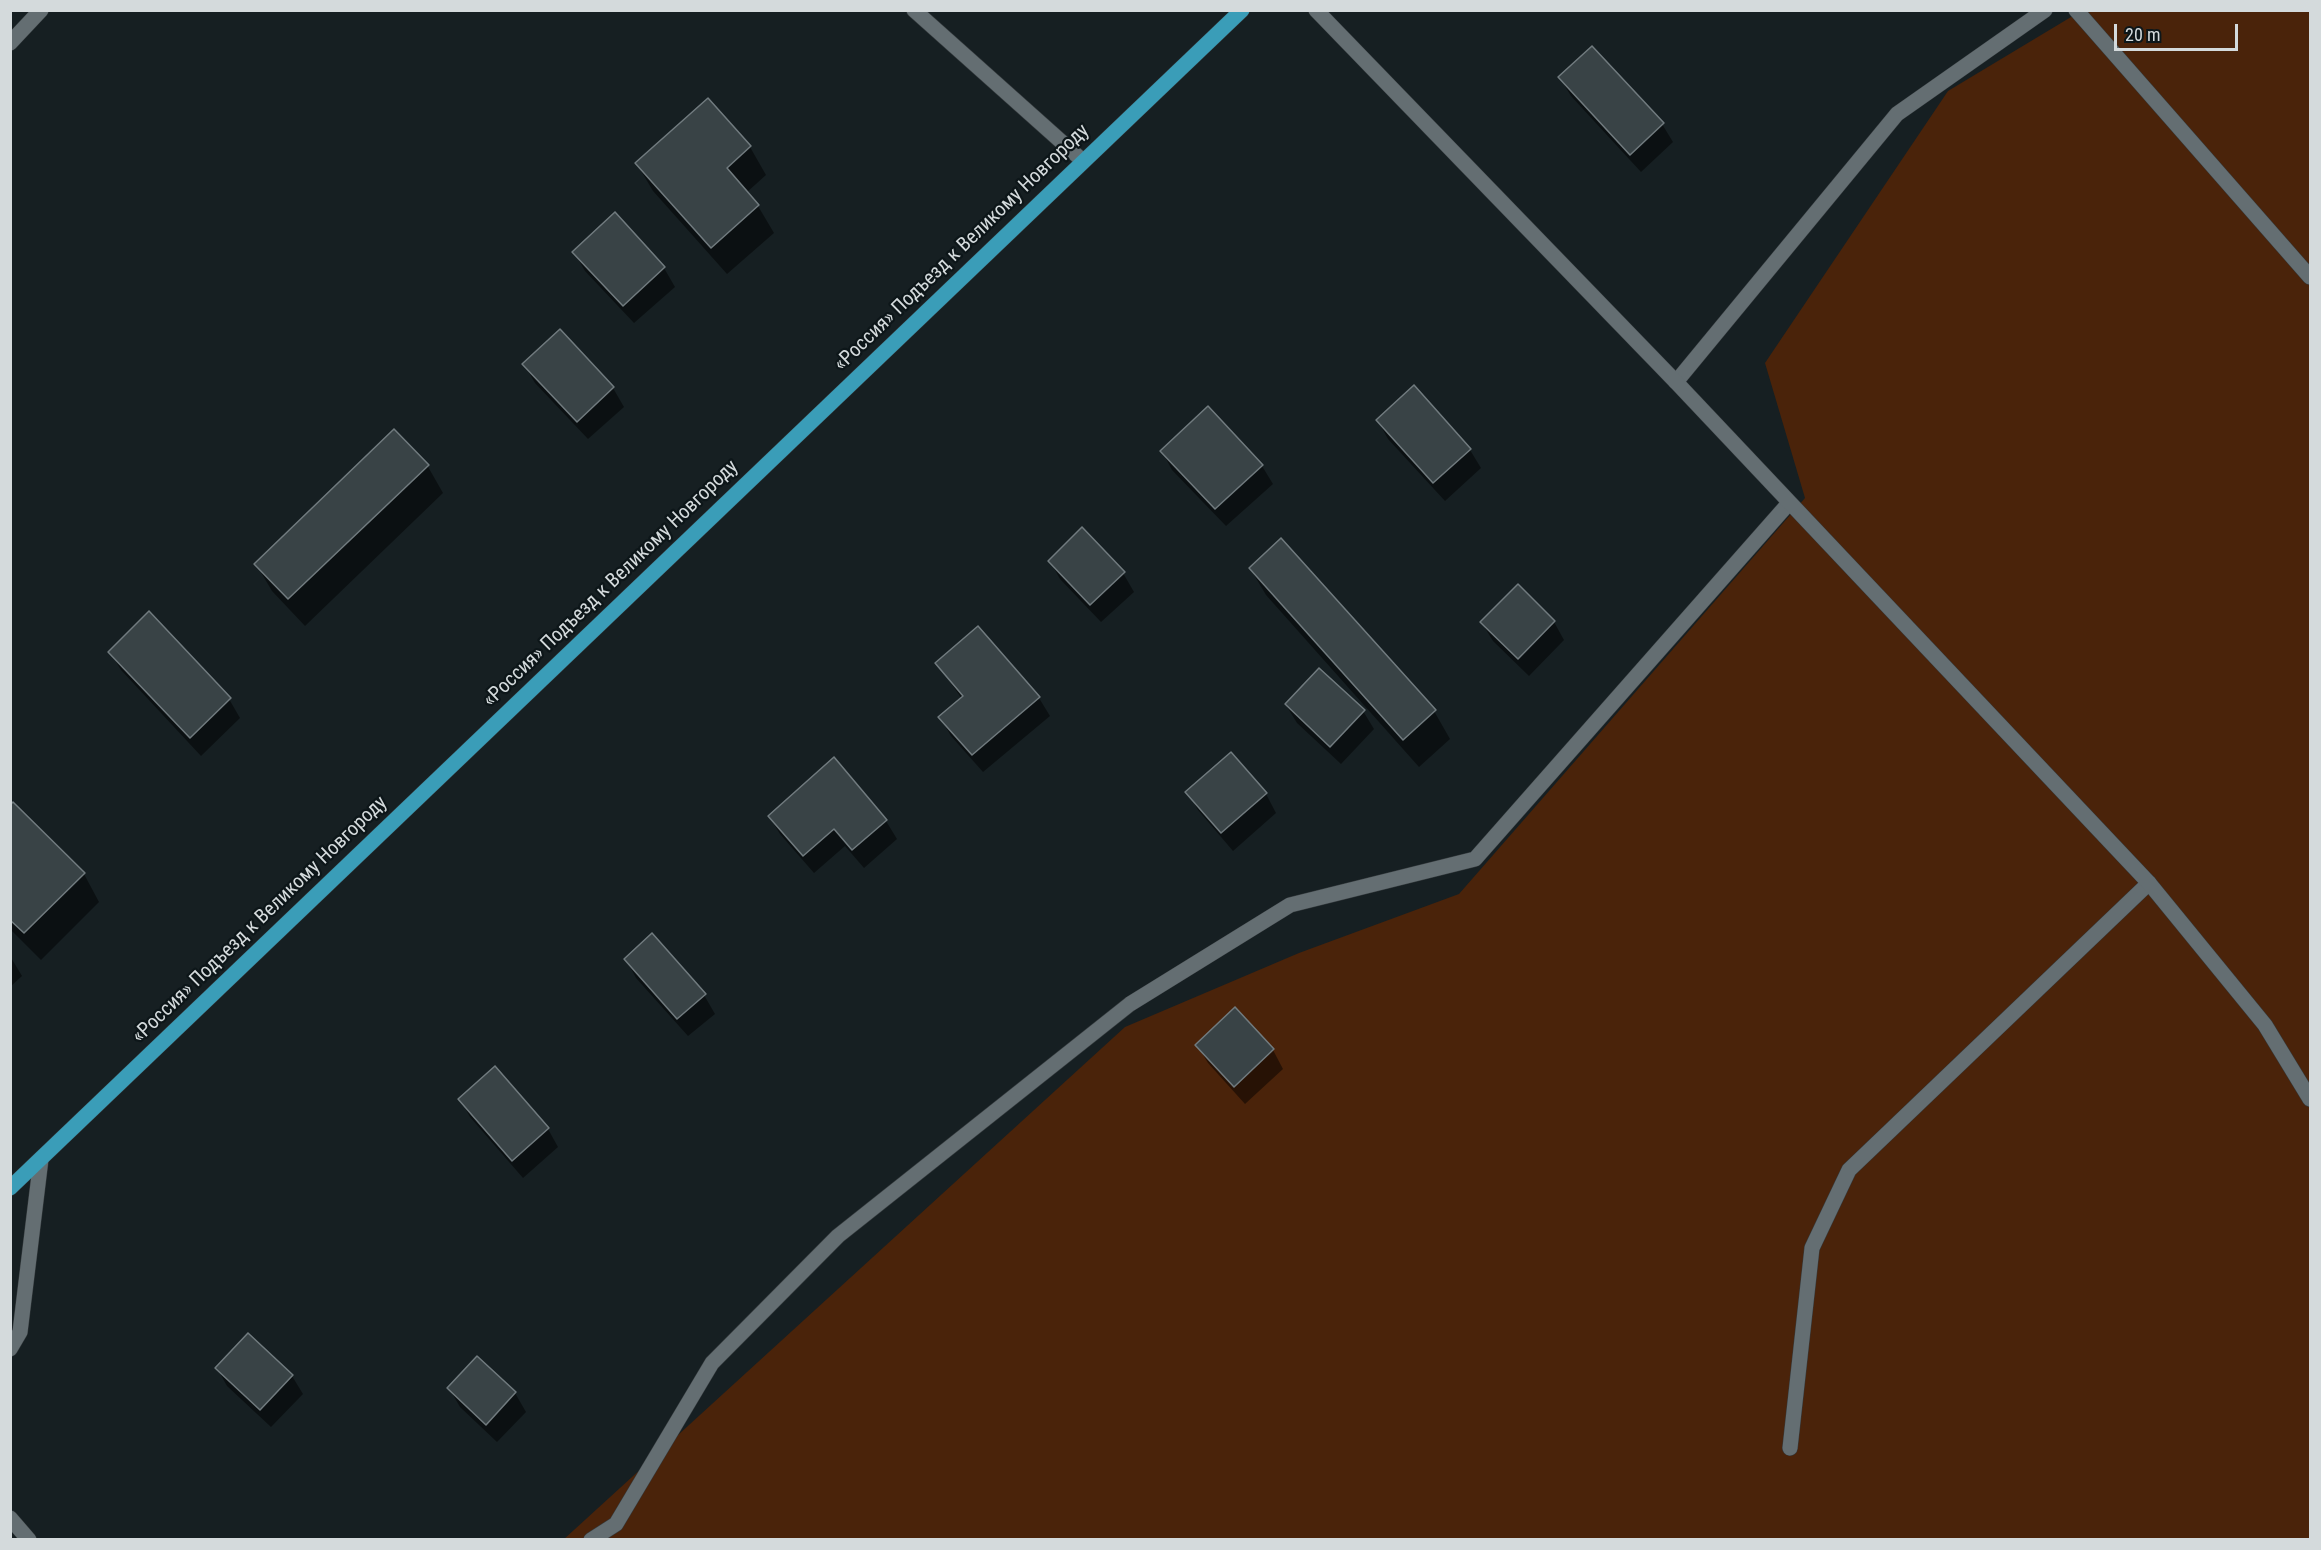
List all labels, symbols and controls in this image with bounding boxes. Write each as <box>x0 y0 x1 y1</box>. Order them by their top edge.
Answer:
scale bar <box>2117 12 2242 50</box>
text: 20 m <box>2125 24 2160 45</box>
street label: «Россия» Подъезд к Великому Новгороду <box>829 119 1095 377</box>
street label: «Россия» Подъезд к Великому Новгороду <box>478 455 744 713</box>
street label: «Россия» Подъезд к Великому Новгороду <box>127 791 393 1049</box>

